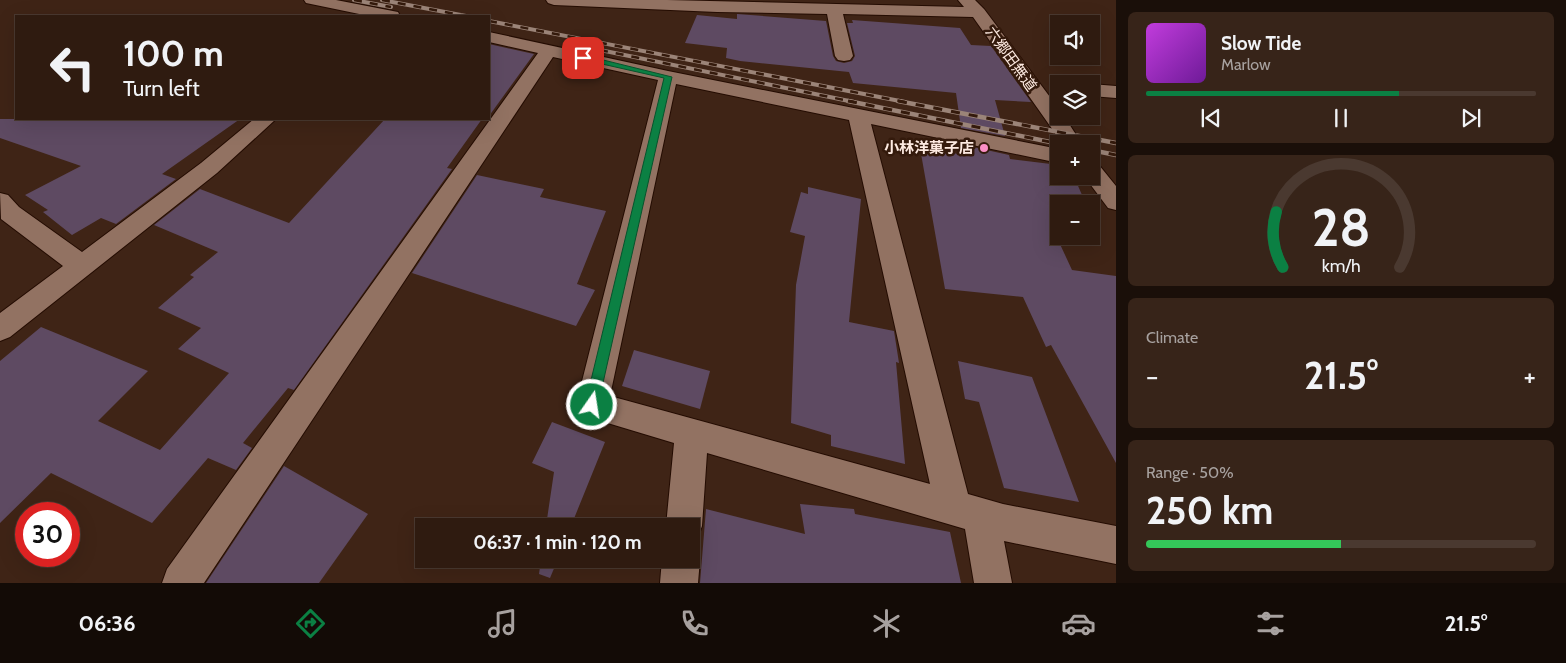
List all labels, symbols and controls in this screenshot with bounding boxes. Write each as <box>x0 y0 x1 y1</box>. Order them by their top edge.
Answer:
map controls <box>1050 15 1100 245</box>
button: sound <box>1050 15 1100 65</box>
street label: 六郷田無道 <box>982 23 1040 95</box>
text: 100 m <box>123 32 224 75</box>
text: Slow Tide <box>1221 32 1301 55</box>
icon: left <box>40 35 105 100</box>
pin <box>562 37 604 79</box>
icon: arrive <box>569 44 597 72</box>
text: Marlow <box>1221 55 1271 74</box>
text: Turn left <box>123 75 200 102</box>
button: layers <box>1050 75 1100 125</box>
icon: previous <box>1197 104 1225 132</box>
icon: pause <box>1327 104 1355 132</box>
icon: next <box>1457 104 1485 132</box>
button: + <box>1050 135 1100 185</box>
place label: 小林洋菓子店 <box>884 139 974 157</box>
marker: 小林洋菓子店 <box>978 142 990 154</box>
button: − <box>1050 195 1100 245</box>
text: 28 <box>1312 196 1370 259</box>
text: km/h <box>1321 255 1361 276</box>
text: Climate <box>1146 328 1198 347</box>
text: 21.5° <box>1304 352 1378 399</box>
text: − <box>1146 359 1158 393</box>
text: + <box>1524 359 1536 393</box>
position arrow <box>565 378 617 430</box>
text: Range · 50% <box>1146 463 1234 482</box>
text: 250 km <box>1146 487 1273 534</box>
speed limit sign: 30 <box>15 502 80 567</box>
text: 06:37 · 1 min · 120 m <box>473 531 642 554</box>
icon: directions <box>293 606 328 641</box>
icon: music <box>485 606 520 641</box>
icon: phone <box>677 606 712 641</box>
icon: climate <box>869 606 904 641</box>
icon: car <box>1061 606 1096 641</box>
icon: filters <box>1253 606 1288 641</box>
text: 06:36 <box>79 610 136 637</box>
text: 21.5° <box>1445 610 1487 637</box>

